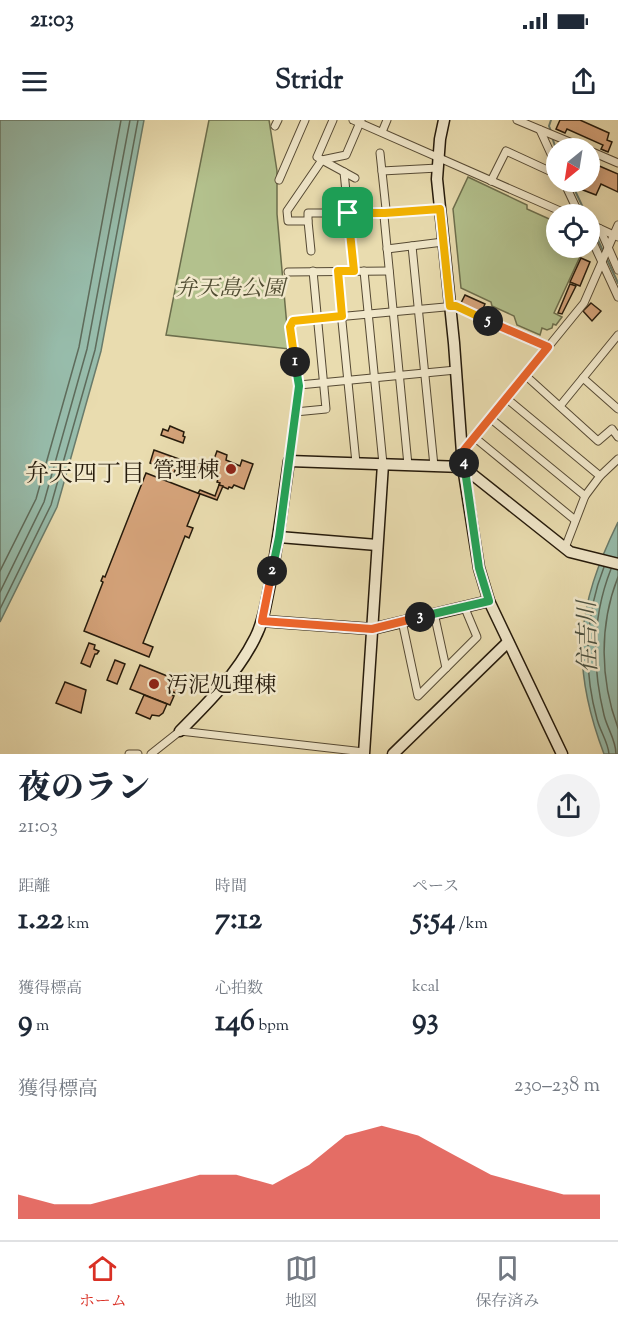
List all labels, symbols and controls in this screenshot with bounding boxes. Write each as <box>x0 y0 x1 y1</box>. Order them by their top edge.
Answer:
text: 21:03 <box>30 5 74 37</box>
text: Stridr <box>275 62 343 101</box>
icon: menu <box>18 65 51 98</box>
icon: share <box>567 65 600 98</box>
north arrow <box>546 138 600 192</box>
map controls <box>546 138 600 258</box>
pin <box>322 187 373 238</box>
icon: arrive <box>331 196 364 229</box>
button: locate <box>546 204 600 258</box>
park label: 弁天島公園 <box>175 274 288 306</box>
pin: 5 <box>473 306 503 336</box>
text: 5 <box>485 309 491 332</box>
pin: 1 <box>280 347 310 377</box>
text: 1 <box>292 350 298 373</box>
pin: 4 <box>449 448 479 478</box>
text: 4 <box>460 451 468 474</box>
place label: 管理棟 <box>153 456 219 488</box>
district label: 弁天四丁目 <box>25 458 145 492</box>
marker: 管理棟 <box>224 462 238 476</box>
pin: 2 <box>257 556 287 586</box>
text: 2 <box>268 559 276 582</box>
water label: 住吉川 <box>571 598 607 673</box>
pin: 3 <box>405 602 435 632</box>
text: 3 <box>417 605 423 628</box>
place label: 汚泥処理棟 <box>166 671 276 703</box>
marker: 汚泥処理棟 <box>147 677 161 691</box>
text: 夜のラン <box>18 766 150 814</box>
button: share <box>537 774 600 837</box>
text: 21:03 <box>18 813 58 842</box>
text: 距離 <box>18 876 50 899</box>
text: 時間 <box>215 876 247 899</box>
text: ペース <box>412 876 459 899</box>
text: 1.22 <box>18 899 64 942</box>
text: 7:12 <box>215 899 262 942</box>
text: 5:54 <box>412 899 455 942</box>
text: km <box>64 913 89 936</box>
text: /km <box>455 913 488 936</box>
text: kcal <box>412 976 440 999</box>
text: 獲得標高 <box>18 978 82 1001</box>
text: 心拍数 <box>215 978 263 1001</box>
text: 93 <box>412 999 439 1042</box>
text: 9 <box>18 1001 33 1044</box>
text: 146 <box>215 1001 255 1044</box>
text: m <box>33 1015 49 1038</box>
text: bpm <box>255 1015 289 1038</box>
text: 230–238 m <box>514 1072 600 1101</box>
text: 獲得標高 <box>18 1076 98 1105</box>
tab: ホーム <box>79 1252 127 1314</box>
tab: 地図 <box>285 1252 318 1314</box>
tab: 保存済み <box>475 1252 539 1314</box>

